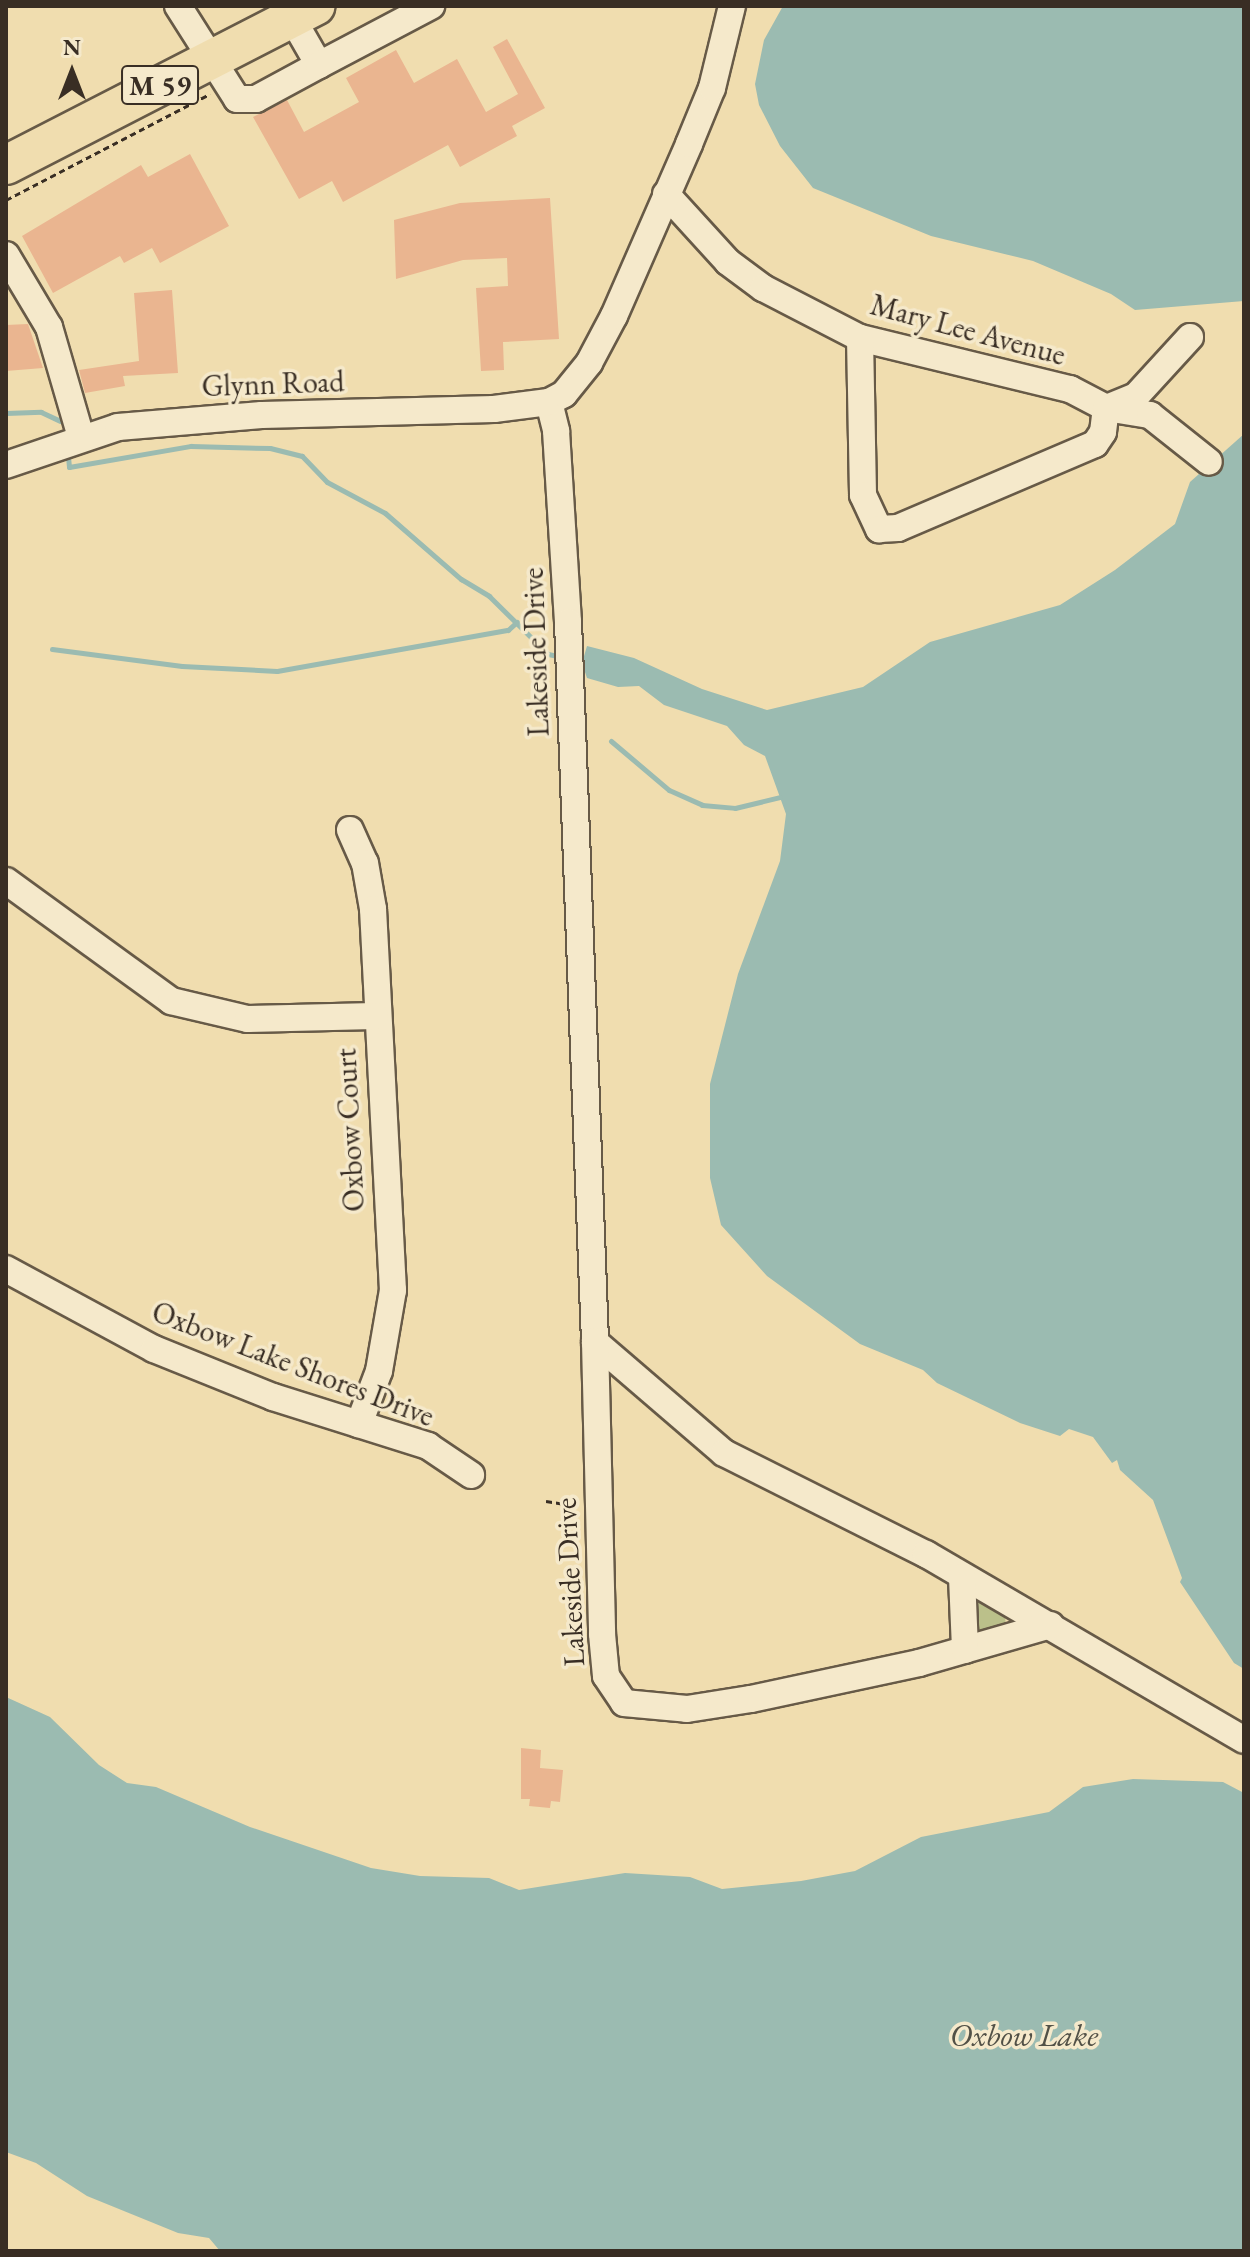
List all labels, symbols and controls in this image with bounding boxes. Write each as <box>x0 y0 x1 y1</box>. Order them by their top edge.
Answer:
north arrow <box>32 32 112 112</box>
text: N <box>63 33 81 62</box>
road number: M 59 <box>120 61 200 109</box>
street label: Mary Lee Avenue <box>867 287 1069 373</box>
street label: Glynn Road <box>201 364 345 404</box>
street label: Lakeside Drive <box>515 567 557 737</box>
street label: Oxbow Court <box>328 1047 372 1213</box>
street label: Oxbow Lake Shores Drive <box>147 1294 439 1434</box>
street label: Lakeside Drive <box>548 1497 592 1667</box>
water label: Oxbow Lake <box>950 2016 1098 2054</box>

